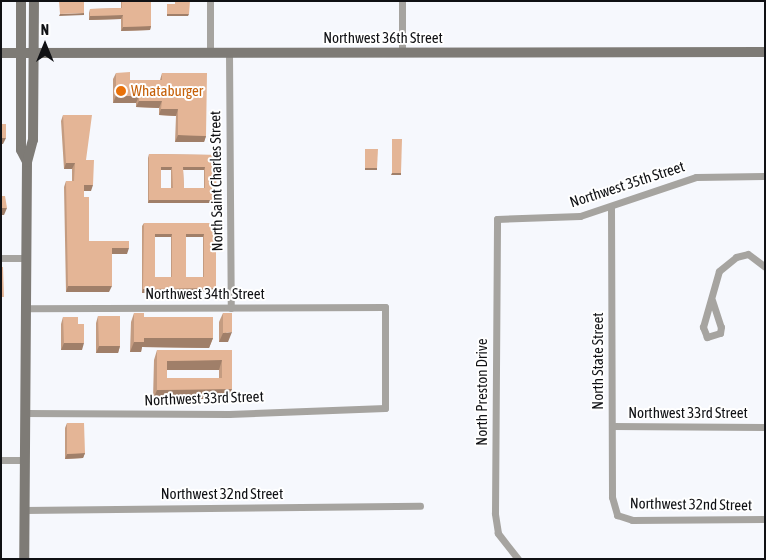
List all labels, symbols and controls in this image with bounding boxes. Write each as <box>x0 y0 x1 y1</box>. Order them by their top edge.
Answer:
north arrow <box>20 20 70 70</box>
text: N <box>41 22 49 38</box>
street label: Northwest 36th Street <box>323 29 443 47</box>
place label: Whataburger <box>131 82 203 100</box>
marker: Whataburger <box>115 85 127 97</box>
street label: North Saint Charles Street <box>206 111 226 251</box>
street label: Northwest 35th Street <box>567 157 687 211</box>
street label: Northwest 34th Street <box>145 285 265 303</box>
street label: North State Street <box>589 312 607 410</box>
street label: North Preston Drive <box>473 338 491 446</box>
street label: Northwest 33rd Street <box>144 387 264 409</box>
street label: Northwest 33rd Street <box>628 404 748 422</box>
street label: Northwest 32nd Street <box>161 485 283 503</box>
street label: Northwest 32nd Street <box>630 494 752 514</box>

